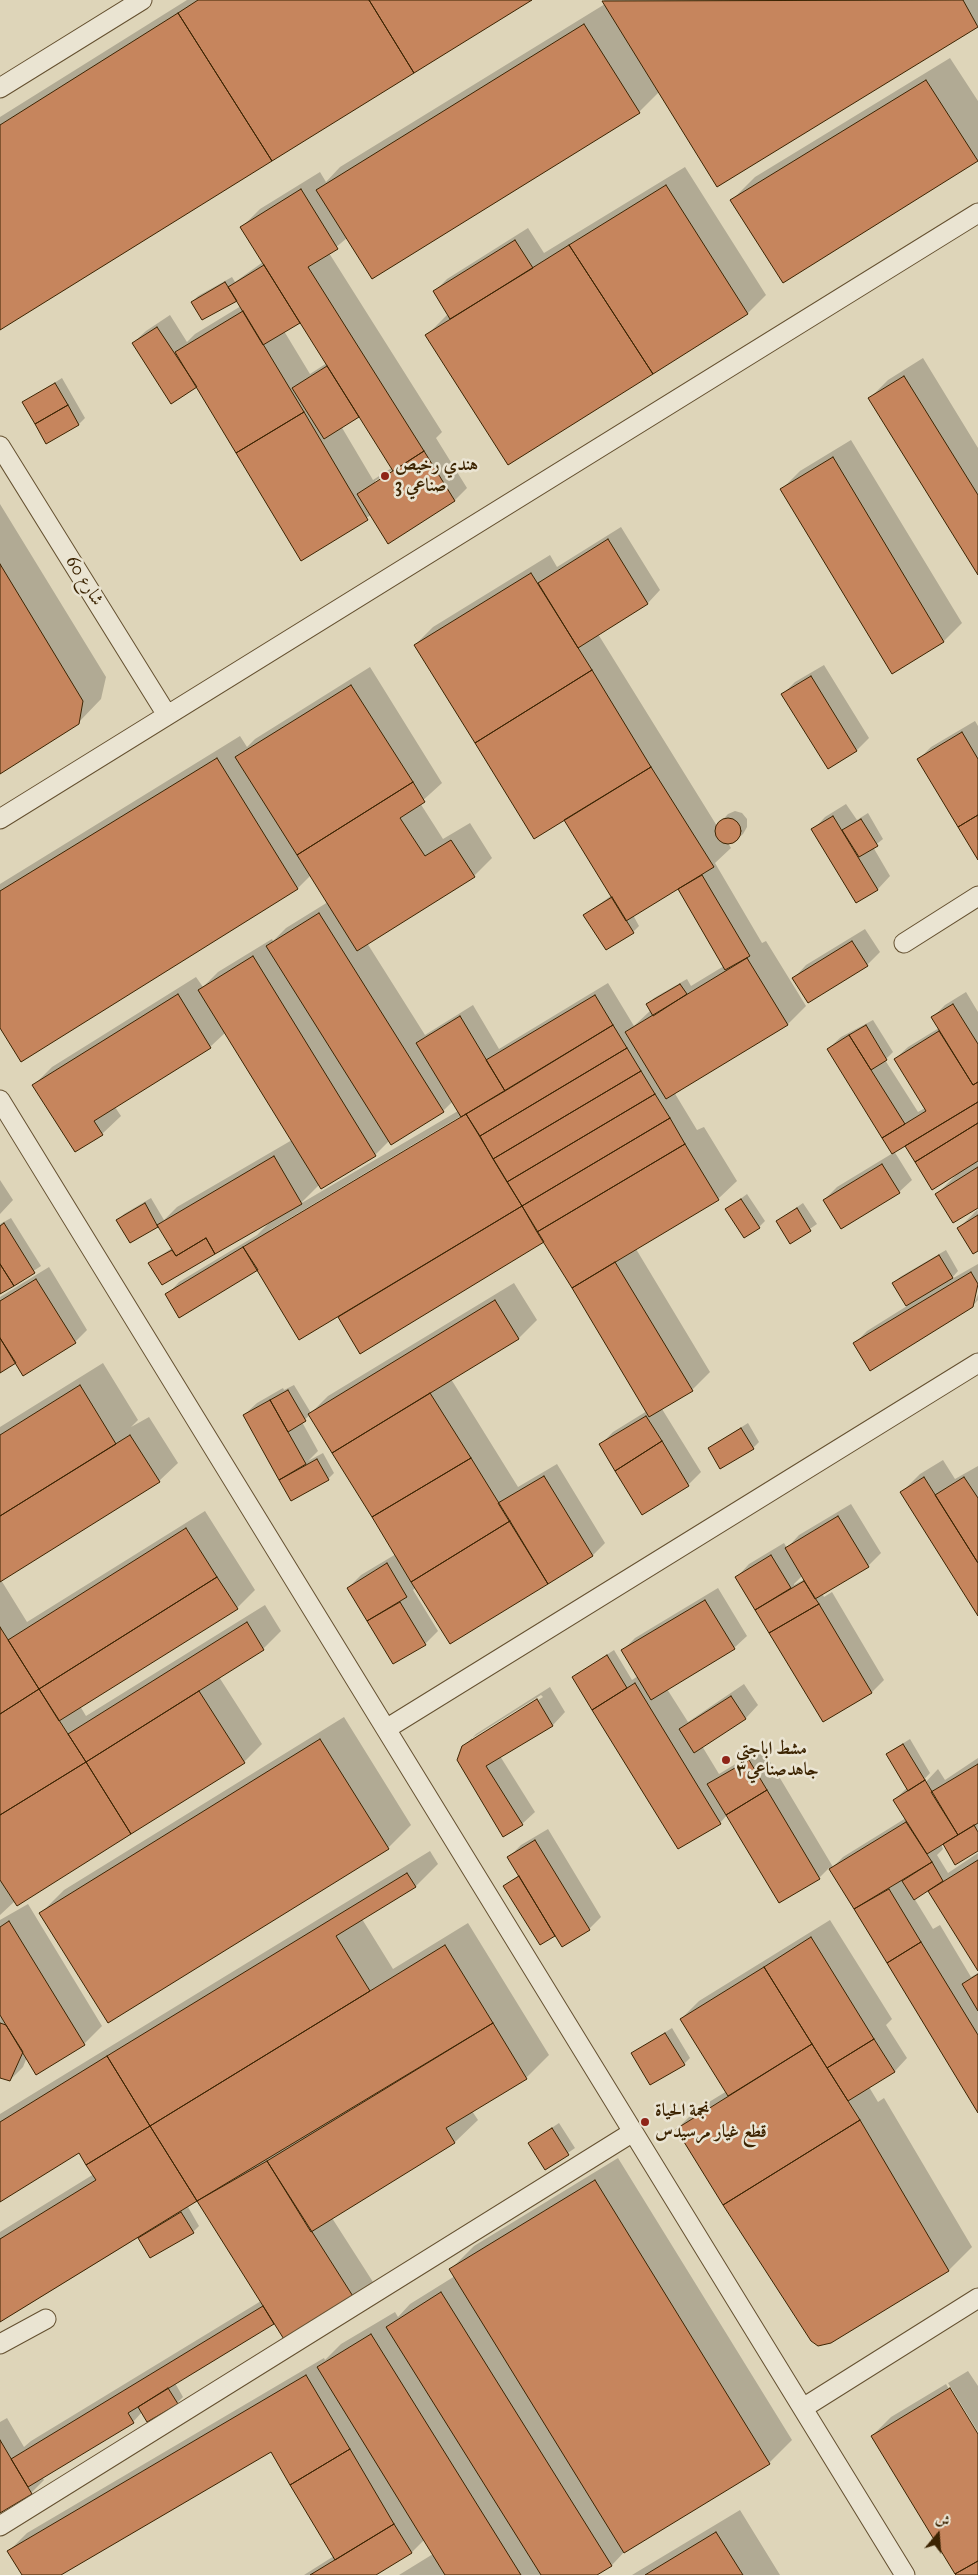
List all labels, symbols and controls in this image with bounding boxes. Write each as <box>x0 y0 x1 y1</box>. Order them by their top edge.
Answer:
place label: هندي رخيص صناعي 3 <box>395 455 478 498</box>
marker: هندي رخيص صناعي 3 <box>379 470 391 482</box>
street label: شارع 60 <box>60 552 108 610</box>
place label: مشط اباجتي جاهدصناعي٣ <box>736 1739 819 1782</box>
marker: مشط اباجتي جاهدصناعي٣ <box>720 1754 732 1766</box>
place label: نجمة الحياة قطع غيار مرسيدس <box>655 2101 767 2144</box>
marker: نجمة الحياة قطع غيار مرسيدس <box>639 2116 651 2128</box>
north arrow <box>913 2510 963 2560</box>
text: ش <box>934 2510 952 2530</box>

